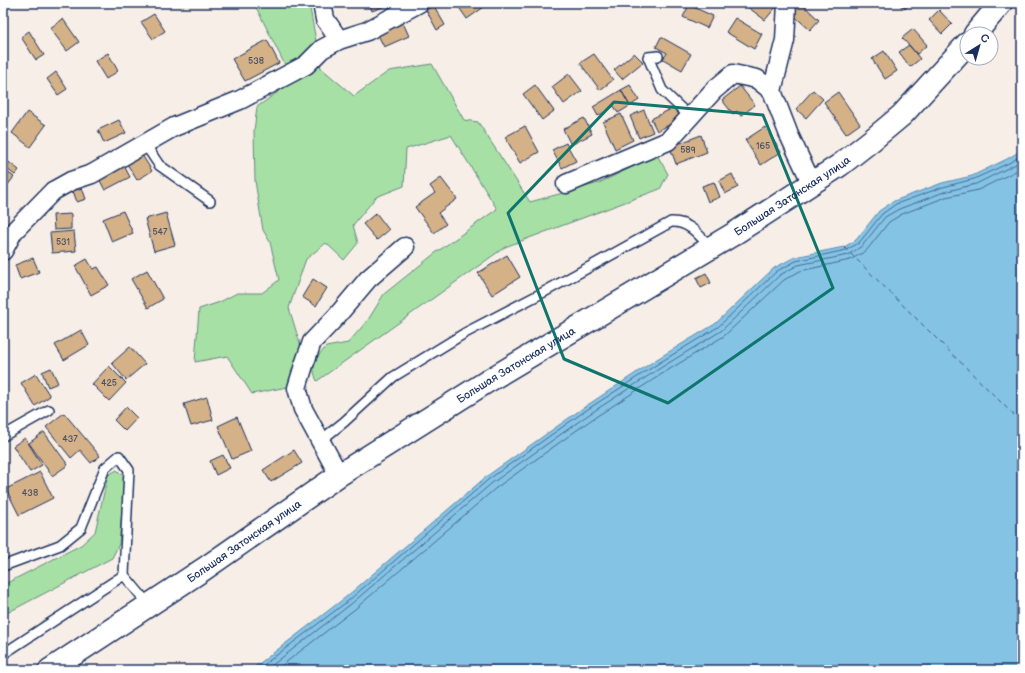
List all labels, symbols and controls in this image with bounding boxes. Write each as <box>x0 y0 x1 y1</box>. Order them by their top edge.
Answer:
north arrow <box>959 26 999 66</box>
text: С <box>978 31 992 46</box>
house number: 538 <box>248 56 264 67</box>
house number: 165 <box>756 141 770 152</box>
house number: 589 <box>680 145 696 156</box>
street label: Большая Затонская улица <box>732 153 853 239</box>
house number: 547 <box>152 227 168 238</box>
house number: 531 <box>56 237 70 248</box>
street label: Большая Затонская улица <box>454 324 578 406</box>
house number: 425 <box>101 378 117 389</box>
house number: 437 <box>62 434 78 445</box>
house number: 438 <box>22 488 38 499</box>
street label: Большая Затонская улица <box>185 497 304 585</box>

